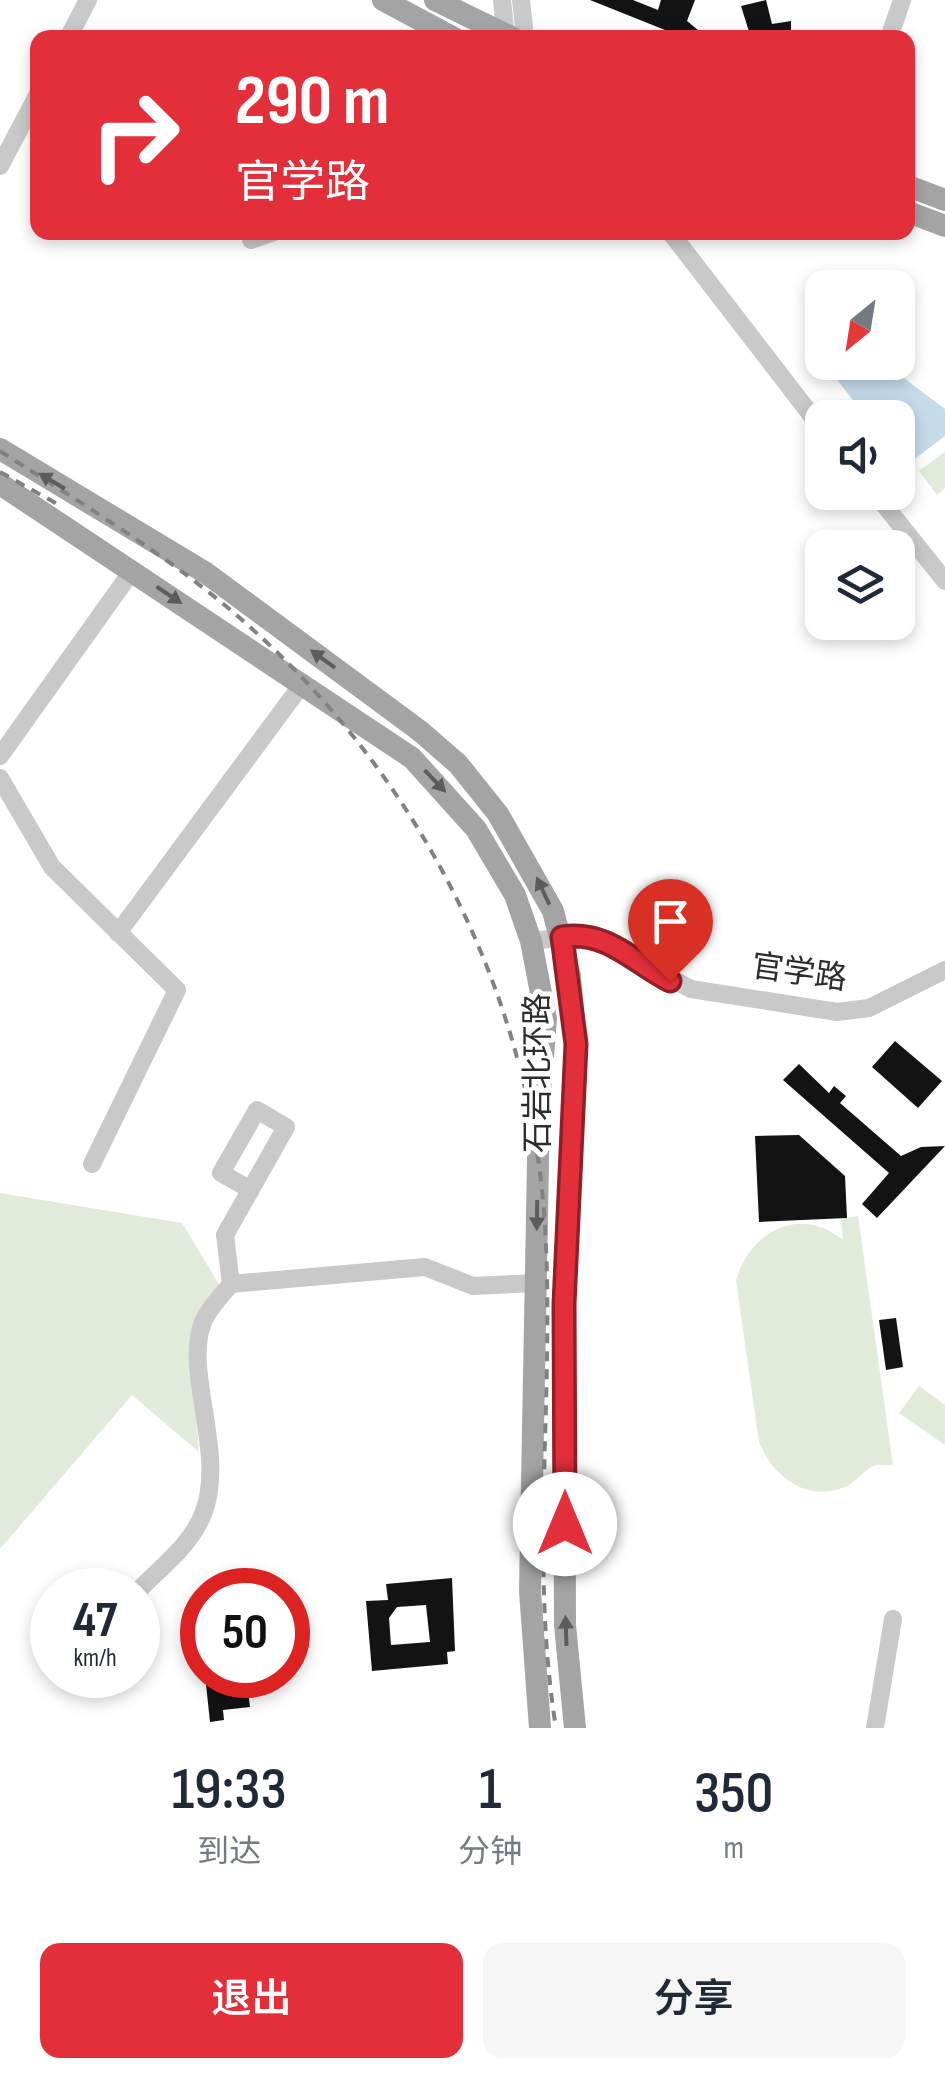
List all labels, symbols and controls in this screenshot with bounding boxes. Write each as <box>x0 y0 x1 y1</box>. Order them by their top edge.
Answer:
text: 290 m <box>235 60 390 144</box>
icon: right <box>70 70 200 200</box>
text: 官学路 <box>235 156 370 211</box>
north arrow <box>805 270 915 380</box>
map controls <box>805 270 915 640</box>
button: sound <box>805 400 915 510</box>
one-way arrow <box>38 473 66 490</box>
button: layers <box>805 530 915 640</box>
one-way arrow <box>155 586 183 604</box>
one-way arrow <box>310 650 336 670</box>
one-way arrow <box>423 768 446 792</box>
one-way arrow <box>535 877 552 906</box>
pin <box>628 879 713 982</box>
icon: arrive <box>643 894 698 949</box>
street label: 官学路 <box>749 947 849 999</box>
street label: 石岩北环路 <box>519 993 558 1153</box>
one-way arrow <box>529 1200 545 1232</box>
position arrow <box>513 1472 617 1576</box>
speed limit sign: 50 <box>180 1568 310 1698</box>
text: 47 <box>73 1591 117 1651</box>
one-way arrow <box>557 1615 573 1647</box>
text: km/h <box>73 1643 117 1674</box>
text: 19:33 <box>172 1754 287 1826</box>
text: 1 <box>479 1754 502 1826</box>
text: 350 <box>694 1758 773 1830</box>
text: m <box>723 1829 744 1868</box>
text: 到达 <box>197 1833 261 1872</box>
text: 分钟 <box>458 1833 522 1872</box>
button: 退出 <box>40 1943 463 2058</box>
button: 分享 <box>483 1943 905 2058</box>

